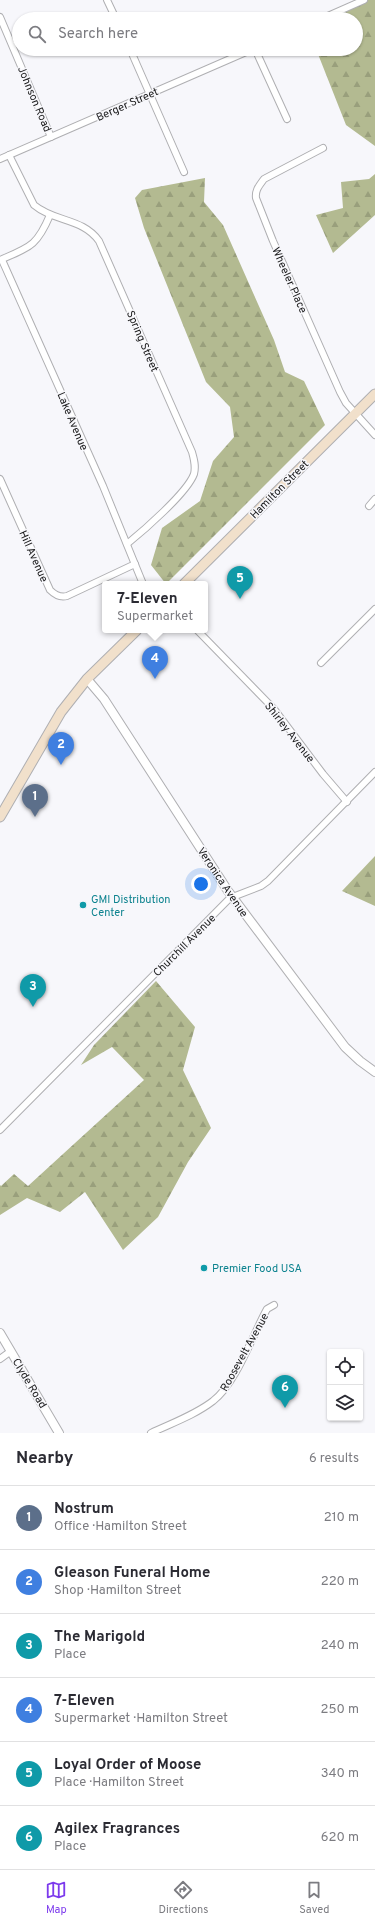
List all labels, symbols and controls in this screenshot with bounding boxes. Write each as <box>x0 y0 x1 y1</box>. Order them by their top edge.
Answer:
search box <box>12 12 363 56</box>
icon: search <box>26 23 48 45</box>
text: Search here <box>58 25 138 44</box>
street label: Johnson Road <box>14 64 54 134</box>
street label: Berger Street <box>94 85 161 125</box>
street label: Wheeler Place <box>268 245 310 316</box>
street label: Spring Street <box>123 309 161 374</box>
street label: Lake Avenue <box>53 390 91 453</box>
street label: Hamilton Street <box>247 457 312 522</box>
street label: Hill Avenue <box>15 528 51 585</box>
pin: 5 <box>227 566 253 599</box>
popup <box>102 581 208 633</box>
text: 7-Eleven <box>117 590 178 609</box>
text: Supermarket <box>117 609 193 625</box>
pin: 4 <box>142 646 168 679</box>
street label: Shirley Avenue <box>261 699 317 766</box>
pin: 2 <box>48 732 74 765</box>
pin: 1 <box>22 784 48 817</box>
street label: Veronica Avenue <box>194 845 251 920</box>
your location <box>191 874 211 894</box>
place label: GMI Distribution Center <box>91 893 171 920</box>
marker: GMI Distribution Center <box>78 900 88 910</box>
street label: Churchill Avenue <box>150 911 219 980</box>
pin: 3 <box>20 974 46 1007</box>
place label: Premier Food USA <box>212 1262 302 1276</box>
marker: Premier Food USA <box>199 1263 209 1273</box>
street label: Roosevelt Avenue <box>218 1311 272 1394</box>
map controls <box>327 1349 363 1421</box>
button: locate <box>327 1349 363 1385</box>
street label: Clyde Road <box>9 1356 50 1411</box>
pin: 6 <box>272 1375 298 1408</box>
button: layers <box>327 1385 363 1421</box>
text: Nearby <box>16 1448 73 1470</box>
text: 6 results <box>309 1451 359 1467</box>
text: Nostrum <box>54 1500 114 1519</box>
text: 1 <box>26 1510 32 1526</box>
text: 210 m <box>324 1510 359 1526</box>
text: Office · Hamilton Street <box>54 1519 187 1535</box>
text: Gleason Funeral Home <box>54 1564 210 1583</box>
text: 2 <box>25 1574 33 1590</box>
text: 220 m <box>321 1574 359 1590</box>
text: Shop · Hamilton Street <box>54 1583 182 1599</box>
text: The Marigold <box>54 1628 145 1647</box>
text: 3 <box>25 1638 33 1654</box>
text: 240 m <box>321 1638 359 1654</box>
text: Place <box>54 1647 86 1663</box>
text: 7-Eleven <box>54 1692 115 1711</box>
text: 4 <box>25 1702 33 1718</box>
text: 250 m <box>321 1702 359 1718</box>
text: Supermarket · Hamilton Street <box>54 1711 228 1727</box>
text: Loyal Order of Moose <box>54 1756 201 1775</box>
text: 5 <box>25 1766 33 1782</box>
text: 340 m <box>321 1766 359 1782</box>
text: Place · Hamilton Street <box>54 1775 184 1791</box>
text: Agilex Fragrances <box>54 1820 180 1839</box>
text: 6 <box>25 1830 33 1846</box>
text: 620 m <box>321 1830 359 1846</box>
text: Place <box>54 1839 86 1855</box>
tab: Map <box>45 1879 67 1917</box>
tab: Directions <box>158 1879 208 1917</box>
tab: Saved <box>299 1879 330 1917</box>

